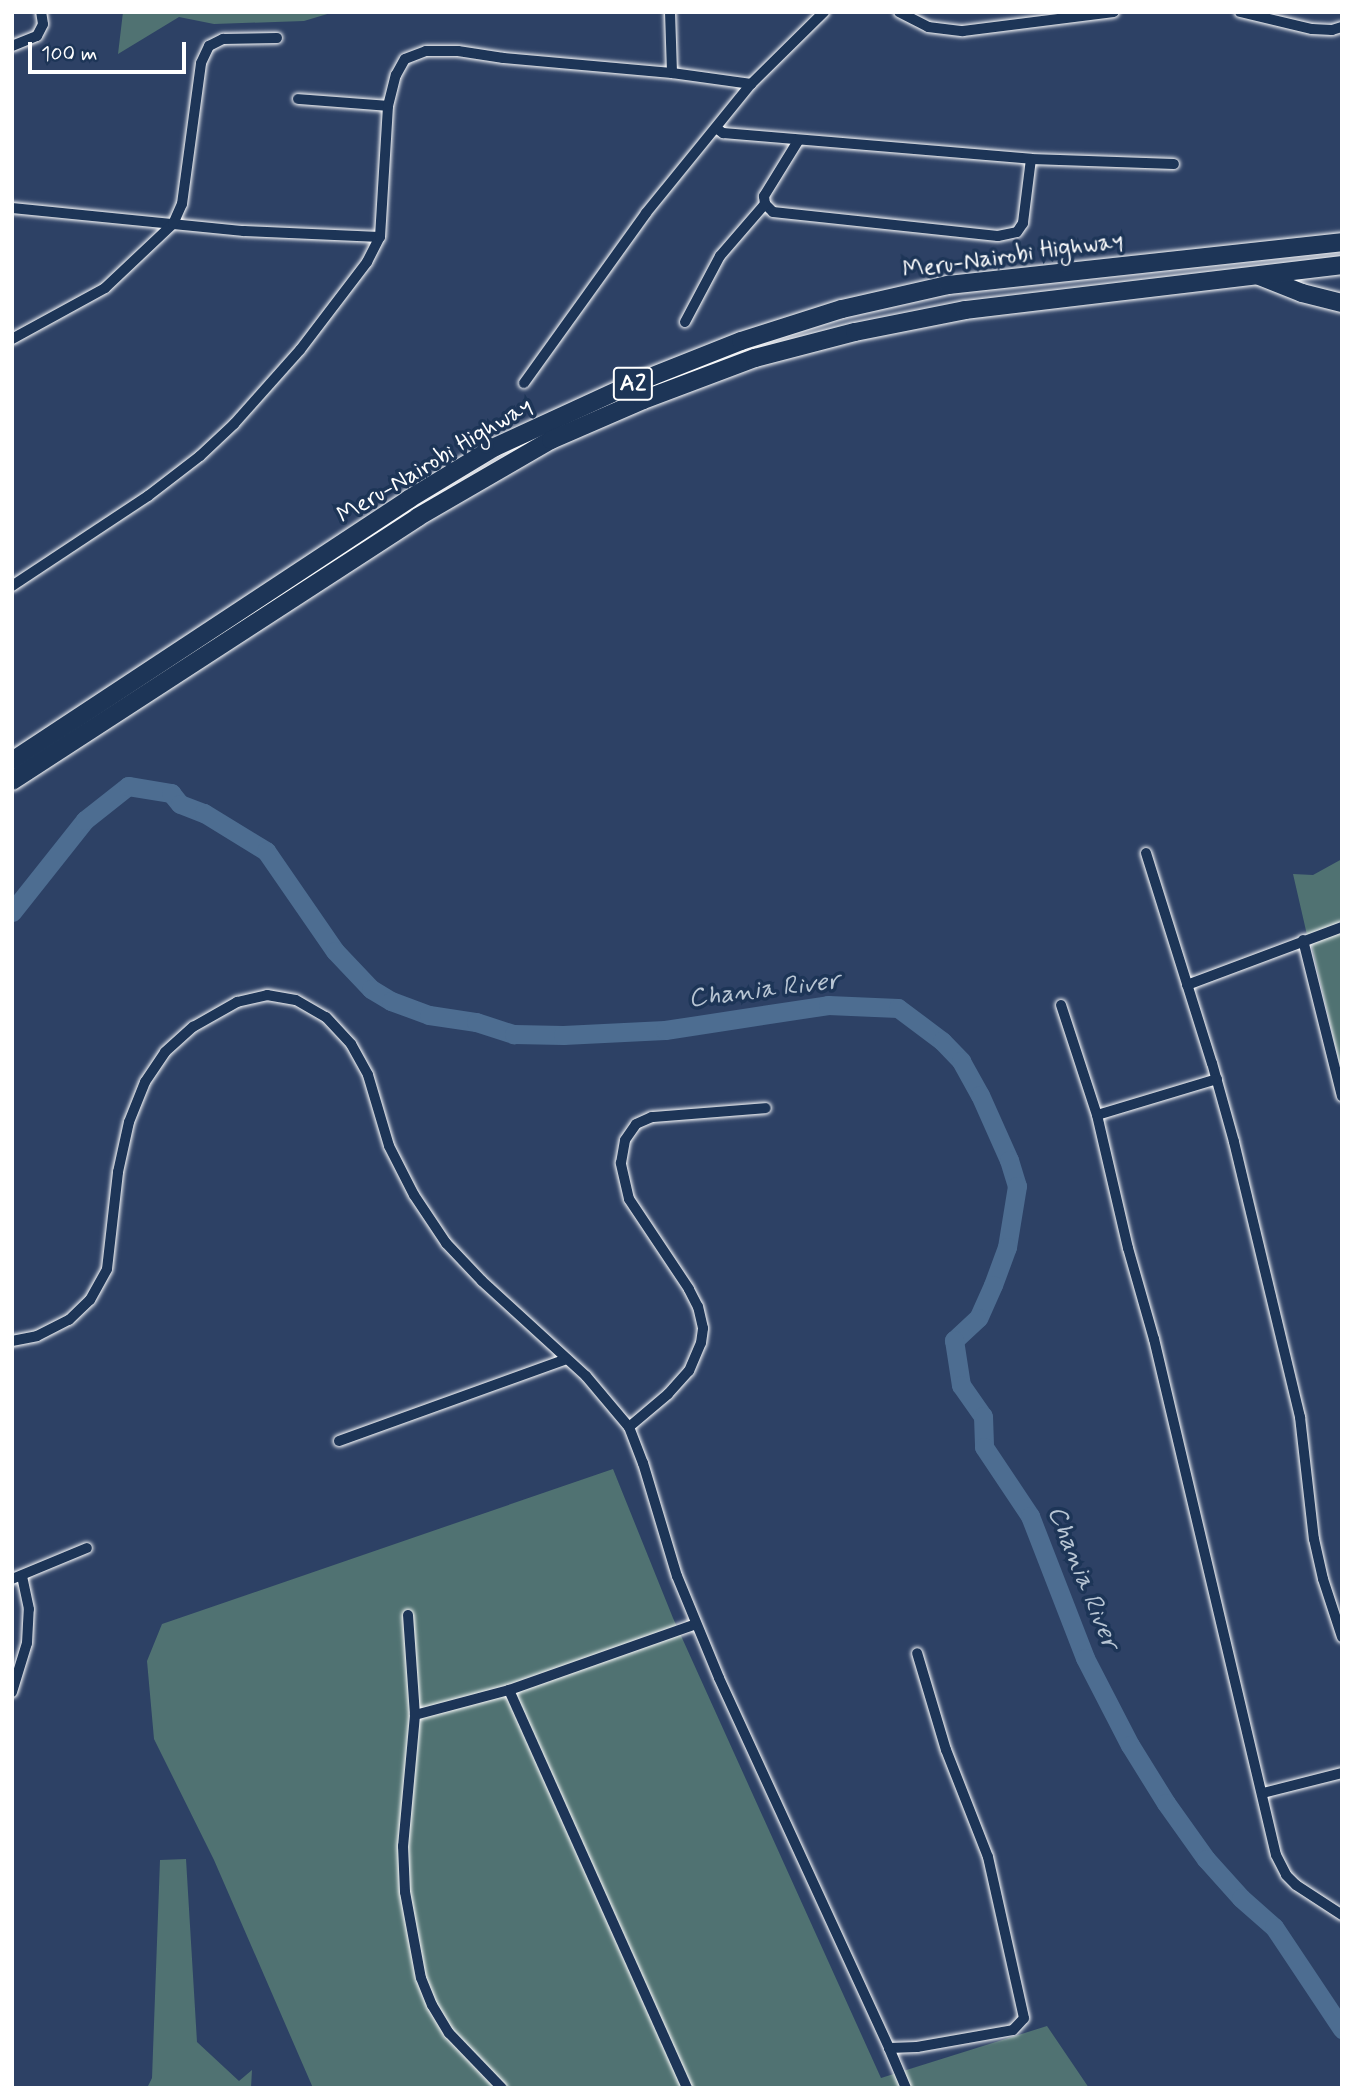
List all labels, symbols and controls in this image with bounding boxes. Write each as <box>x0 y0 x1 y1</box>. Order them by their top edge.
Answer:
scale bar <box>32 28 189 72</box>
text: 100 m <box>41 40 97 68</box>
street label: Meru-Nairobi Highway <box>901 226 1125 286</box>
road number: A2 <box>612 364 654 404</box>
street label: Meru-Nairobi Highway <box>332 391 538 531</box>
water label: Chania River <box>687 966 841 1016</box>
water label: Chania River <box>1039 1502 1125 1654</box>

